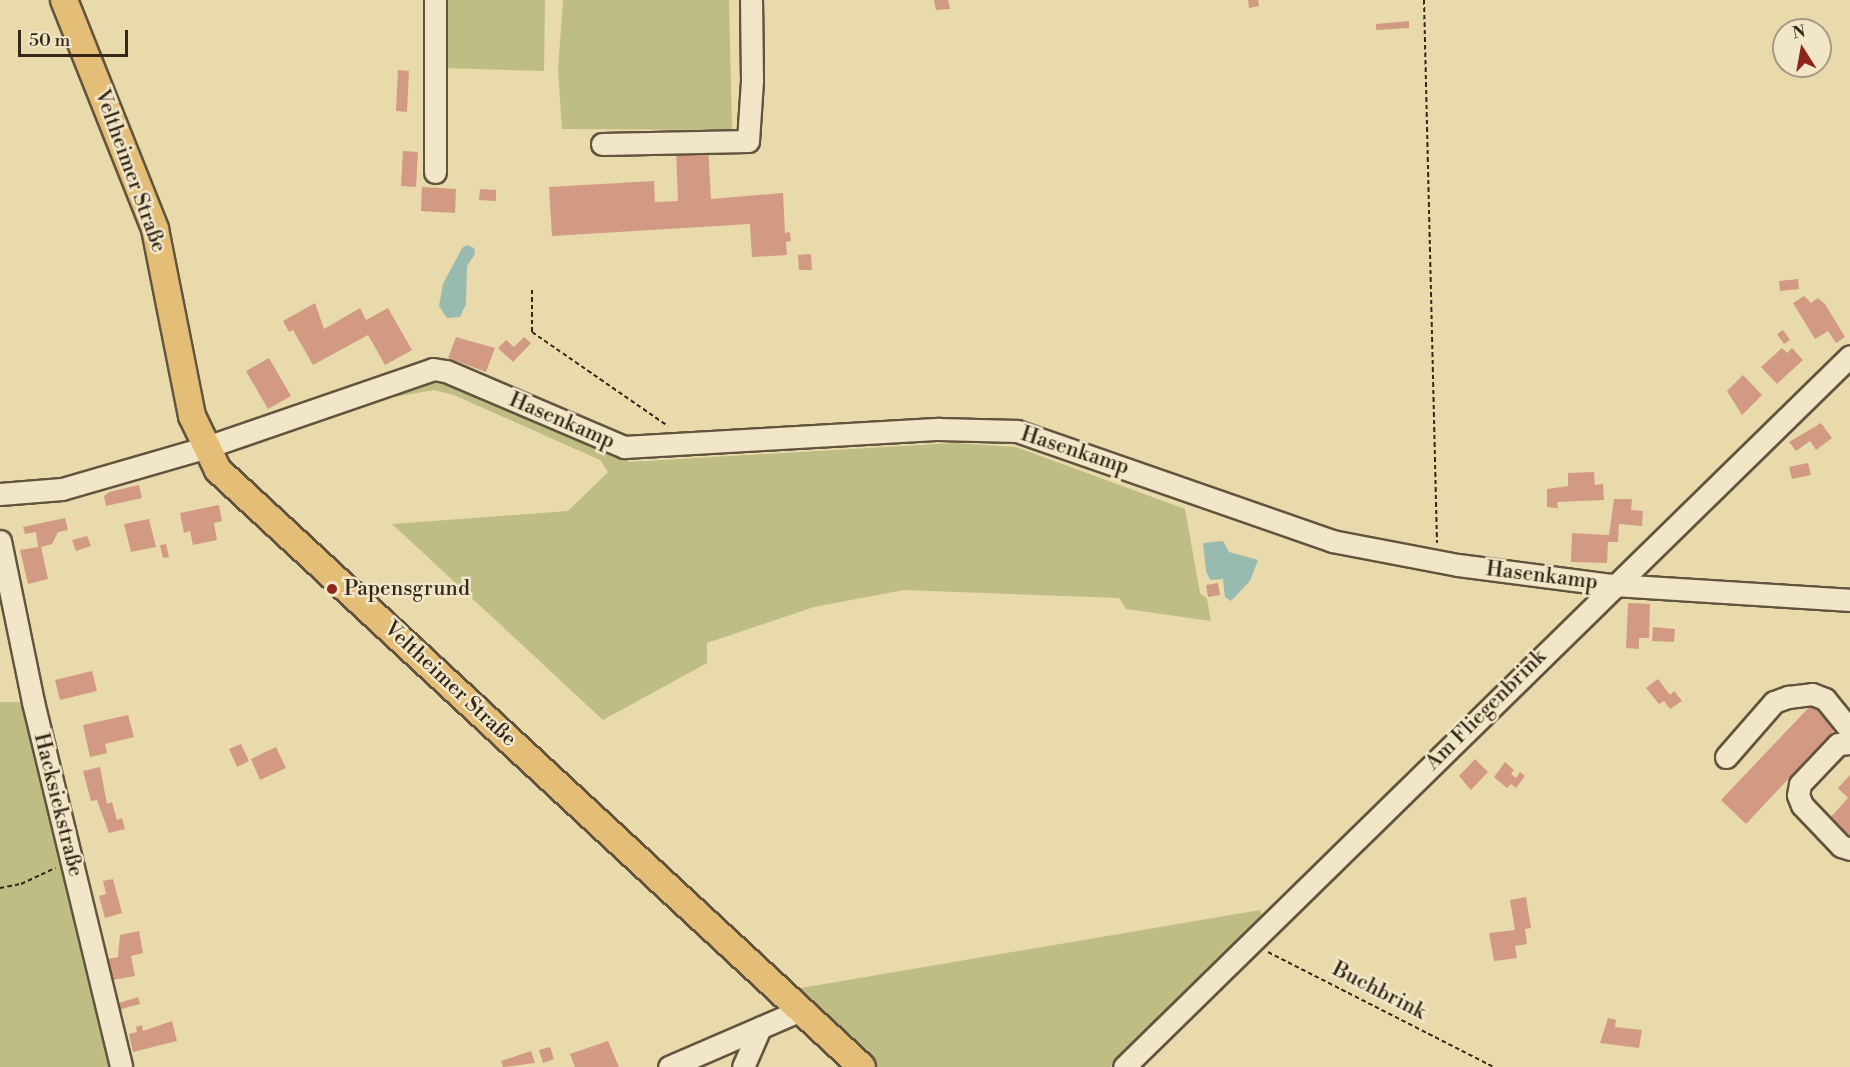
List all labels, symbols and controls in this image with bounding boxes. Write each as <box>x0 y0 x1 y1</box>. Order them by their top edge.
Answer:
scale bar <box>21 18 130 56</box>
north arrow <box>1772 18 1832 78</box>
text: N <box>1791 21 1807 43</box>
text: 50 m <box>29 29 70 52</box>
street label: Veltheimer Straße <box>89 86 171 256</box>
street label: Hasenkamp <box>505 387 619 455</box>
street label: Hasenkamp <box>1018 422 1132 480</box>
street label: Hasenkamp <box>1485 557 1599 595</box>
place label: Papensgrund <box>344 576 470 602</box>
marker: Papensgrund <box>325 582 339 596</box>
street label: Veltheimer Straße <box>379 616 521 752</box>
street label: Am Fliegenbrink <box>1420 644 1552 776</box>
street label: Hacksiekstraße <box>28 731 88 879</box>
street label: Buchbrink <box>1328 957 1430 1025</box>

